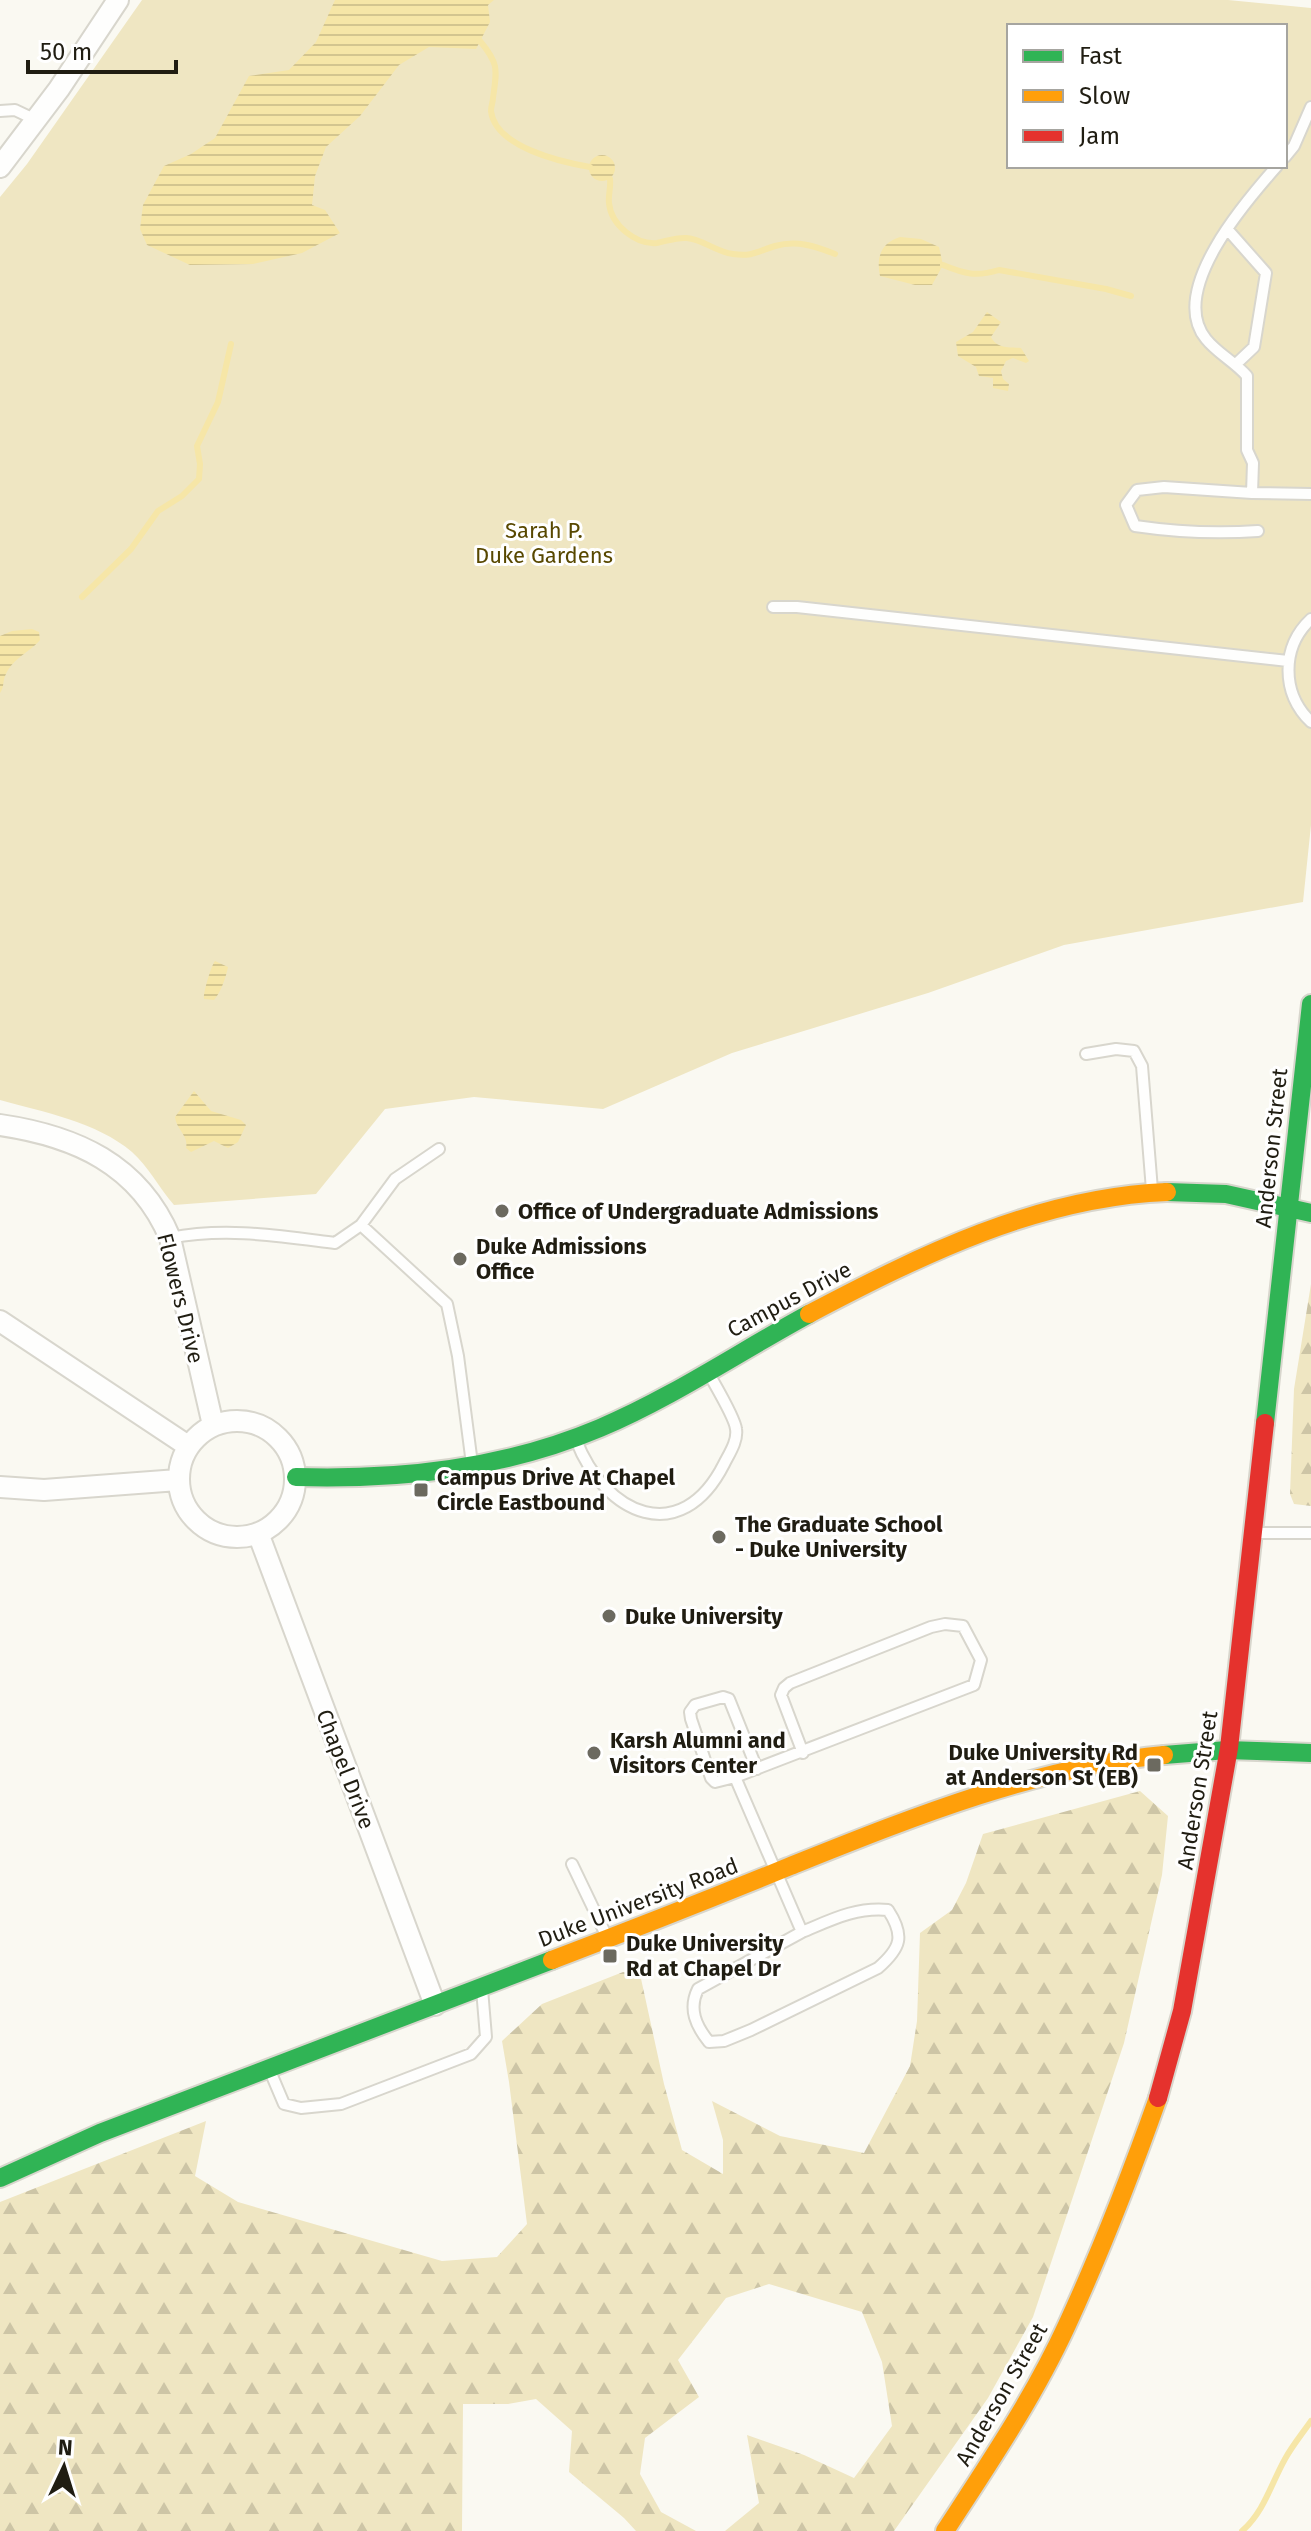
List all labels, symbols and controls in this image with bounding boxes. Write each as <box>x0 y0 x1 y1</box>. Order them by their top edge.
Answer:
scale bar <box>28 24 176 74</box>
legend <box>1007 24 1287 168</box>
text: 50 m <box>40 38 92 66</box>
text: Fast <box>1079 42 1122 70</box>
text: Slow <box>1079 82 1130 110</box>
text: Jam <box>1079 122 1120 150</box>
park label: Sarah P. Duke Gardens <box>475 517 613 569</box>
street label: Anderson Street <box>1250 1067 1293 1229</box>
place label: Office of Undergraduate Admissions <box>518 1198 879 1225</box>
marker: Office of Undergraduate Admissions <box>493 1202 511 1220</box>
street label: Flowers Drive <box>151 1230 210 1366</box>
place label: Duke Admissions Office <box>476 1233 647 1285</box>
marker: Duke Admissions Office <box>451 1250 469 1268</box>
street label: Campus Drive <box>723 1255 856 1343</box>
place label: Campus Drive At Chapel Circle Eastbound <box>437 1464 676 1516</box>
marker: Campus Drive At Chapel Circle Eastbound <box>412 1481 430 1499</box>
place label: The Graduate School - Duke University <box>735 1511 943 1563</box>
marker: The Graduate School - Duke University <box>710 1528 728 1546</box>
place label: Duke University <box>625 1603 783 1630</box>
marker: Duke University <box>600 1607 618 1625</box>
street label: Chapel Drive <box>310 1706 381 1833</box>
street label: Anderson Street <box>1172 1709 1223 1871</box>
place label: Karsh Alumni and Visitors Center <box>609 1727 786 1779</box>
place label: Duke University Rd at Anderson St (EB) <box>946 1739 1138 1791</box>
marker: Karsh Alumni and Visitors Center <box>585 1744 603 1762</box>
marker: Duke University Rd at Anderson St (EB) <box>1145 1756 1163 1774</box>
street label: Duke University Road <box>534 1852 742 1953</box>
place label: Duke University Rd at Chapel Dr <box>626 1930 784 1982</box>
marker: Duke University Rd at Chapel Dr <box>601 1947 619 1965</box>
street label: Anderson Street <box>950 2318 1053 2470</box>
north arrow <box>24 2427 104 2507</box>
text: N <box>57 2434 74 2462</box>

